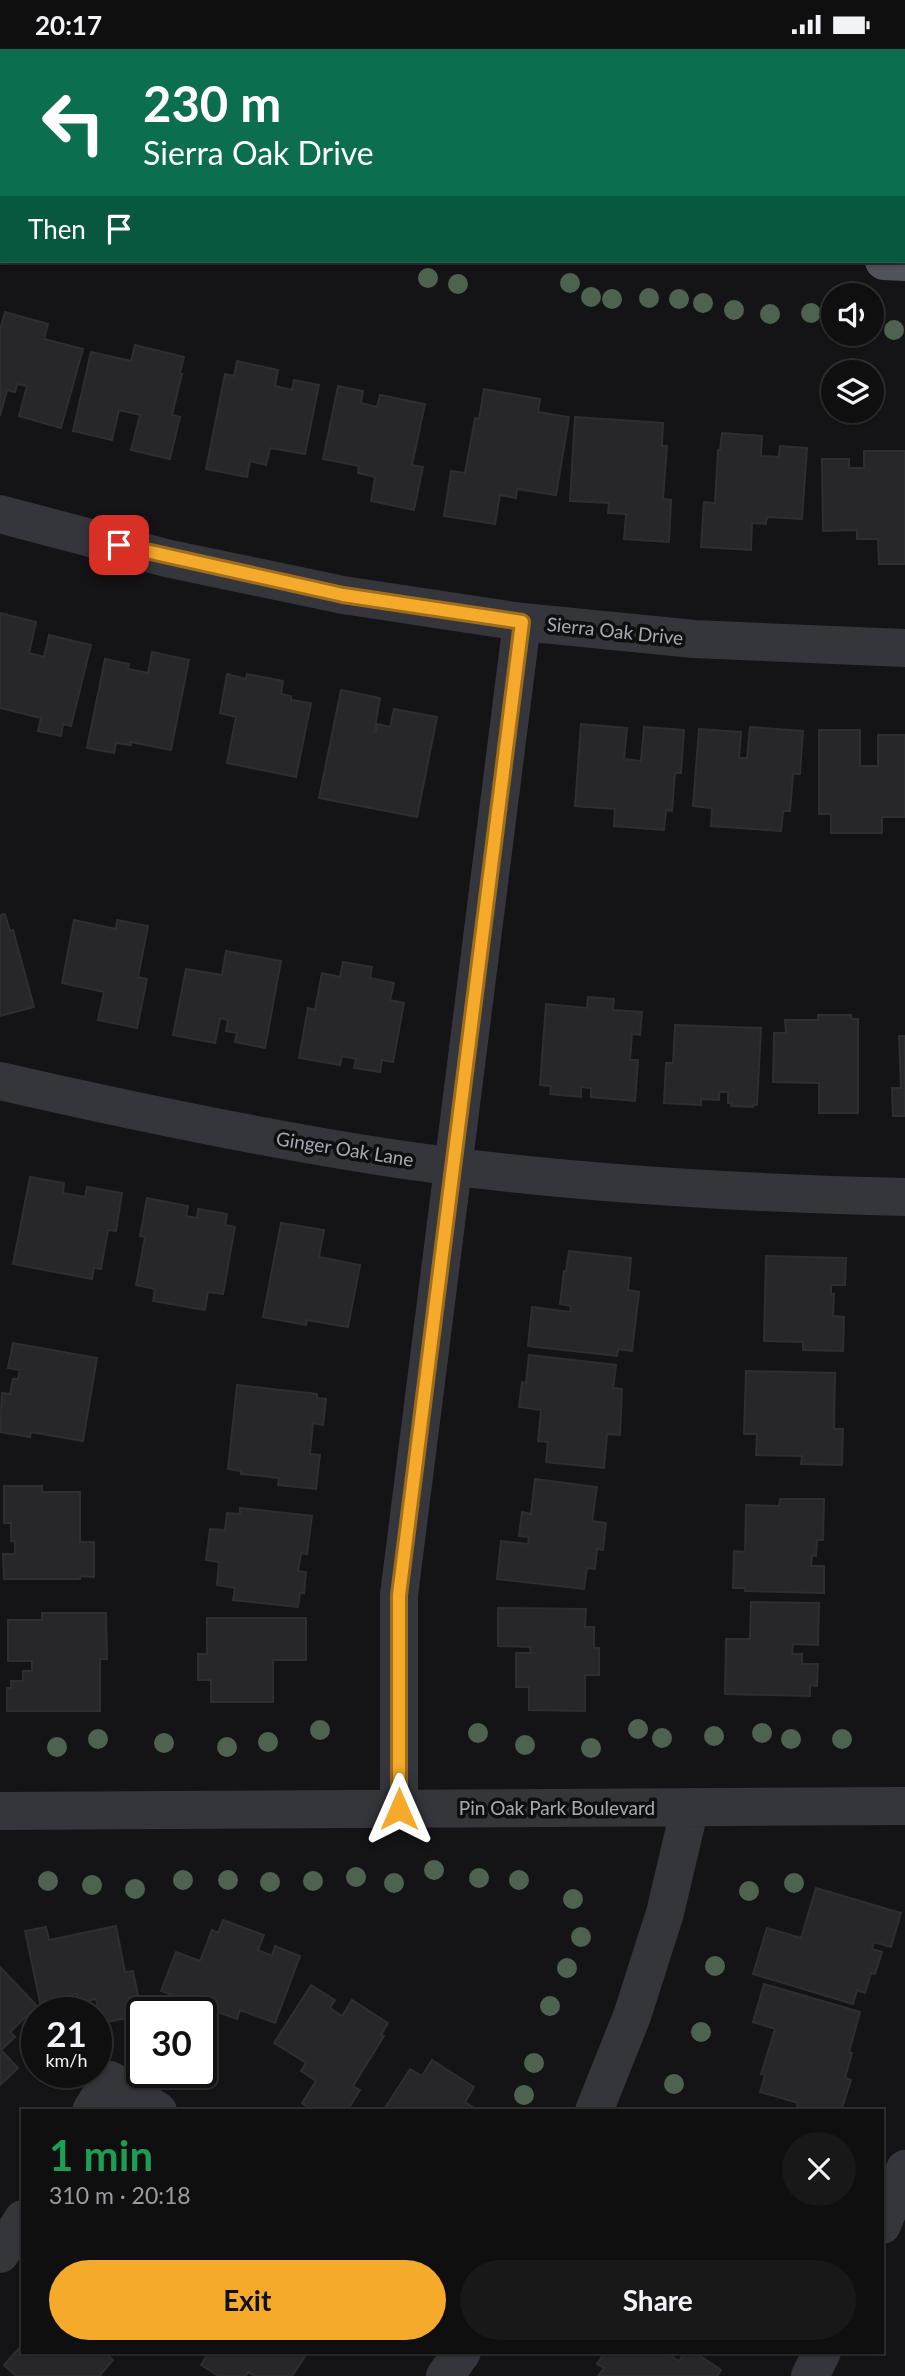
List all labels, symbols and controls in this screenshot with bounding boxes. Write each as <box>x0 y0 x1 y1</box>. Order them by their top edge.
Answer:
text: 20:17 <box>35 9 102 41</box>
text: 230 m <box>143 74 281 132</box>
icon: left <box>28 77 119 168</box>
text: Sierra Oak Drive <box>143 133 374 172</box>
icon: arrive <box>100 210 138 248</box>
text: Then <box>28 213 86 245</box>
map controls <box>821 283 884 423</box>
button: sound <box>821 283 884 346</box>
button: layers <box>821 360 884 423</box>
pin <box>89 515 149 575</box>
icon: arrive <box>100 526 138 564</box>
street label: Sierra Oak Drive <box>546 612 684 649</box>
street label: Ginger Oak Lane <box>275 1126 415 1171</box>
position arrow <box>362 1772 436 1846</box>
street label: Pin Oak Park Boulevard <box>459 1796 655 1819</box>
speed limit sign: 30 <box>126 1997 217 2088</box>
text: 21 <box>46 2012 87 2054</box>
text: km/h <box>45 2049 88 2071</box>
text: 1 min <box>49 2130 153 2180</box>
button: close <box>782 2132 856 2206</box>
text: 310 m · 20:18 <box>49 2181 191 2209</box>
button: Exit <box>49 2260 446 2340</box>
button: Share <box>460 2260 856 2340</box>

